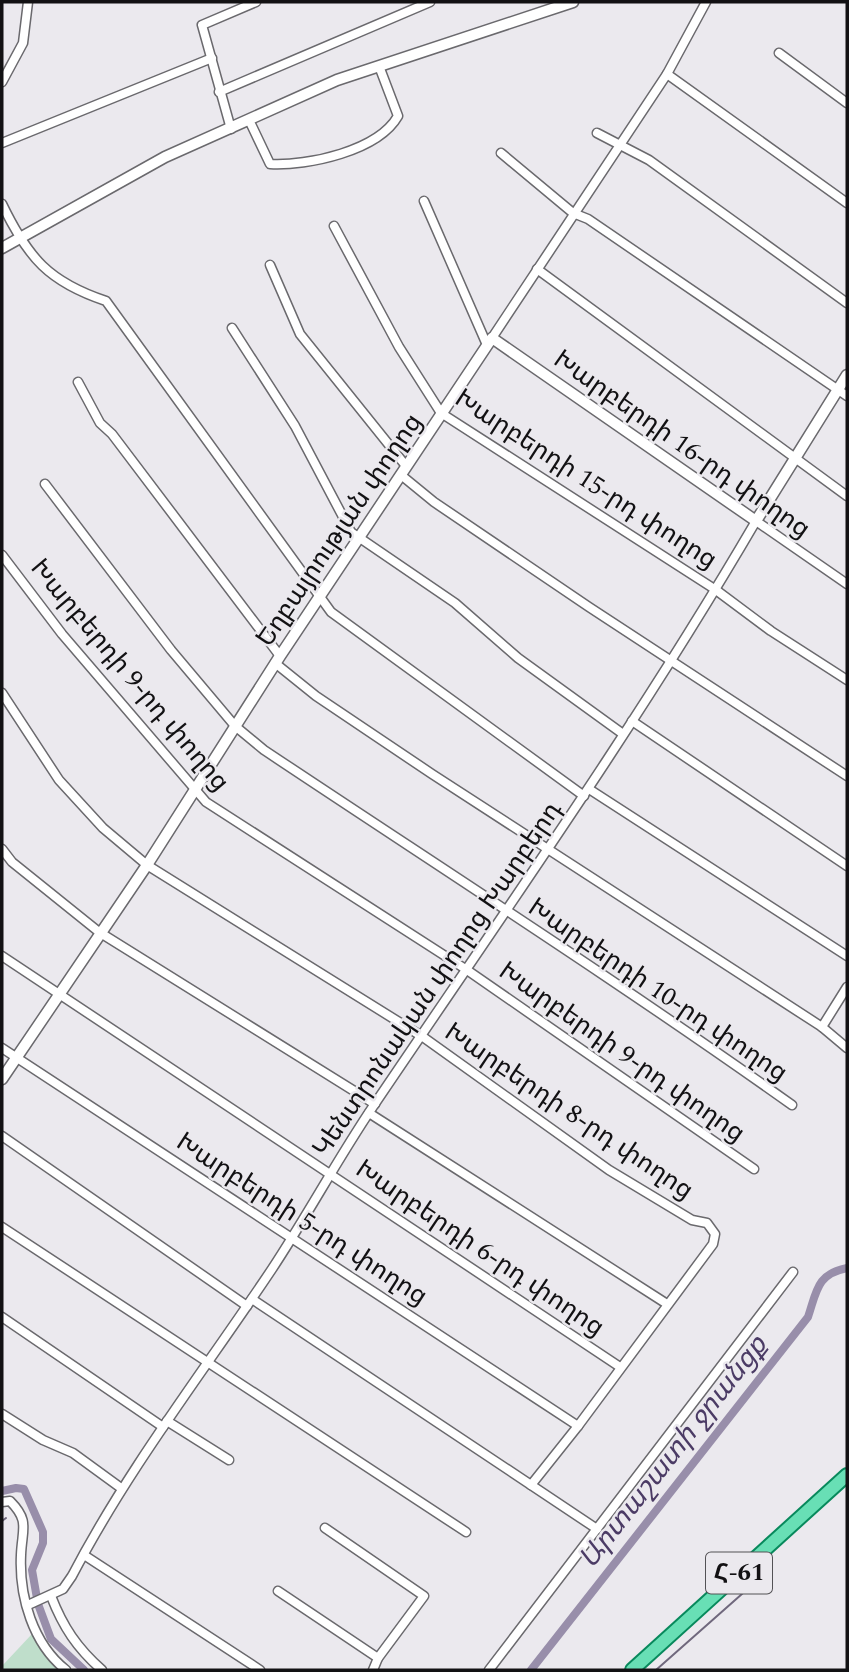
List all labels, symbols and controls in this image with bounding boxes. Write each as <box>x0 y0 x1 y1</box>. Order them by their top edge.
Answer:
street label: Խարբերդի 16-րդ փողոց <box>545 340 819 548</box>
street label: Խարբերդի 15-րդ փողոց <box>447 379 725 579</box>
street label: Եղբայրության փողոց <box>246 405 432 655</box>
street label: Խարբերդի 9-րդ փողոց <box>20 550 240 800</box>
street label: Կենտրոնական փողոց Խարբերդ <box>302 793 572 1165</box>
street label: Խարբերդի 10-րդ փողոց <box>520 888 796 1092</box>
street label: Խարբերդի 9-րդ փողոց <box>490 952 754 1152</box>
street label: Խարբերդի 8-րդ փողոց <box>436 1012 702 1210</box>
street label: Խարբերդի 5-րդ փողոց <box>168 1122 436 1316</box>
street label: Խարբերդի 6-րդ փողոց <box>347 1149 613 1347</box>
water label: Արտաշատի ջրանցք <box>568 1325 779 1578</box>
road number: Հ-61 <box>706 1553 772 1594</box>

